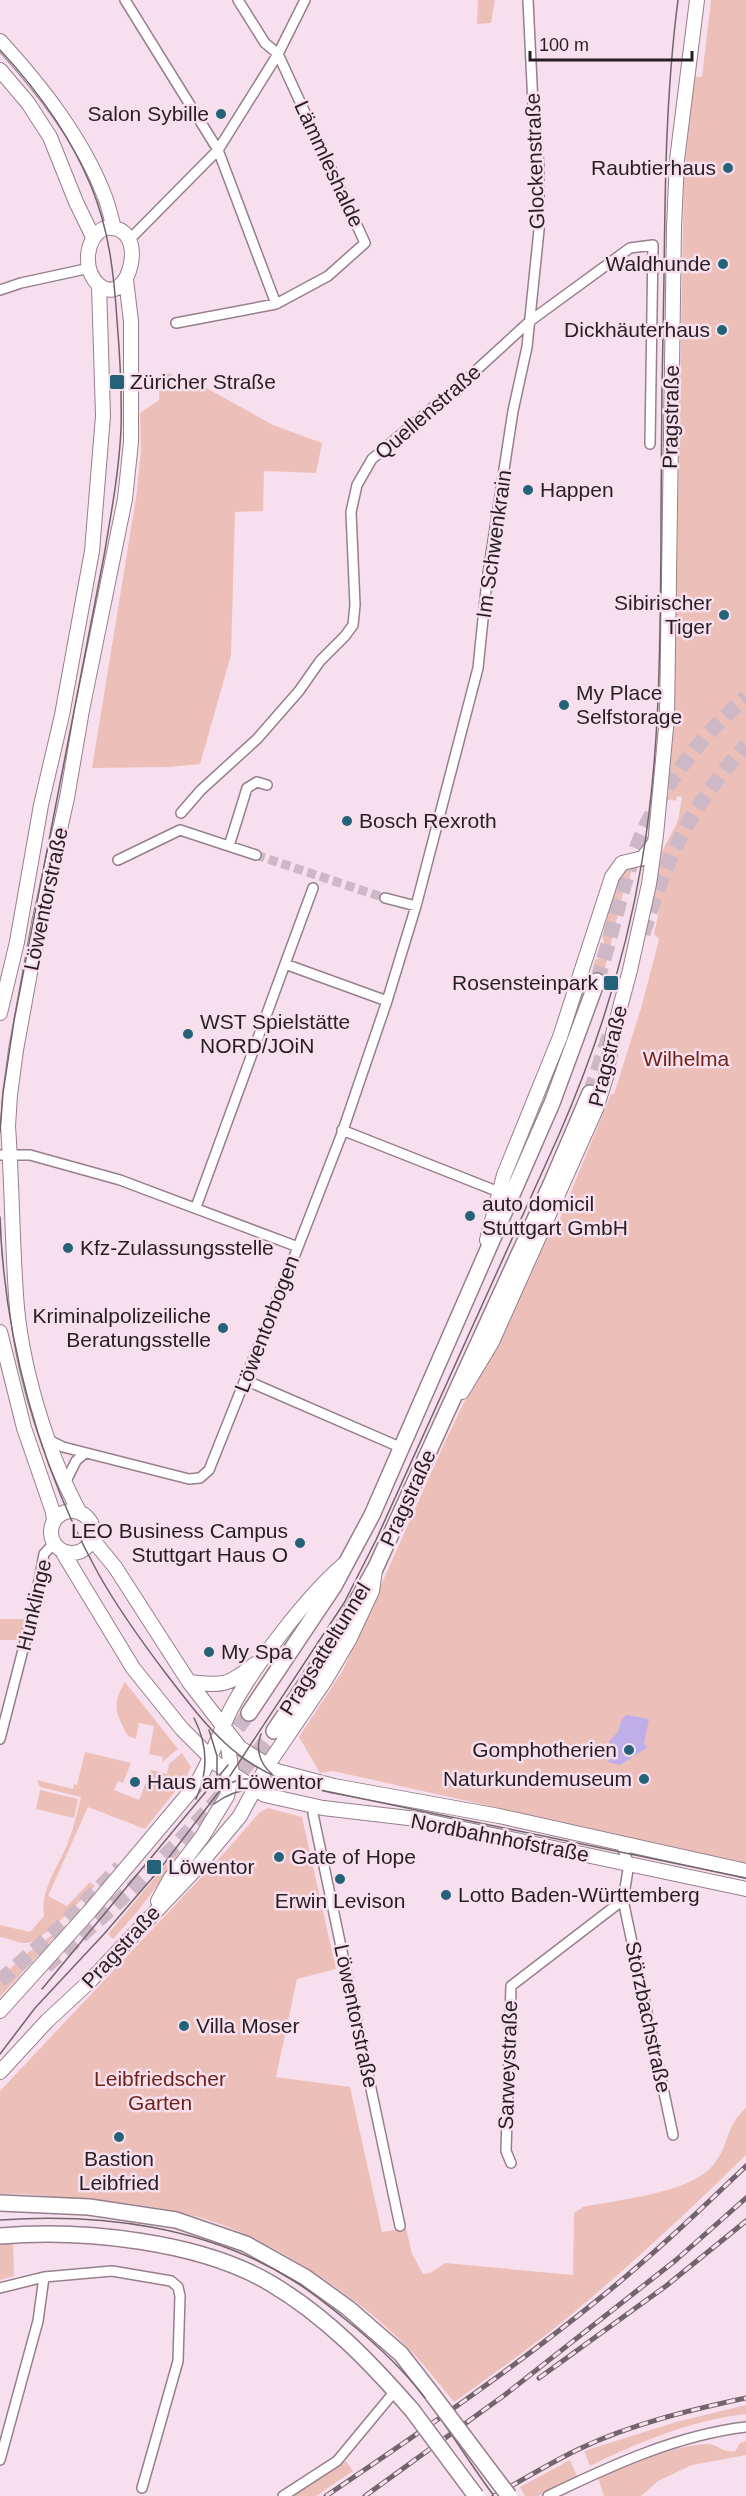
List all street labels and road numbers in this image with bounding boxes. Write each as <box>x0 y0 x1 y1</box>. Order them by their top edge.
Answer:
street label: Glockenstraße <box>521 92 548 230</box>
street label: Lämmleshalde <box>290 97 369 231</box>
street label: Quellenstraße <box>370 360 485 464</box>
street label: Pragstraße <box>658 365 683 469</box>
street label: Im Schwenkrain <box>472 468 515 619</box>
street label: Löwentorstraße <box>19 825 72 973</box>
street label: Pragstraße <box>584 1003 631 1109</box>
street label: Löwentorbogen <box>230 1252 303 1396</box>
street label: Pragstraße <box>375 1446 440 1550</box>
street label: Hunklinge <box>12 1557 55 1653</box>
street label: Pragsatteltunnel <box>275 1578 375 1719</box>
street label: Nordbahnhofstraße <box>409 1809 591 1866</box>
street label: Pragstraße <box>77 1901 164 1992</box>
street label: Störzbachstraße <box>621 1939 676 2095</box>
street label: Löwentorstraße <box>330 1942 383 2090</box>
street label: Sarweystraße <box>494 2000 521 2130</box>

